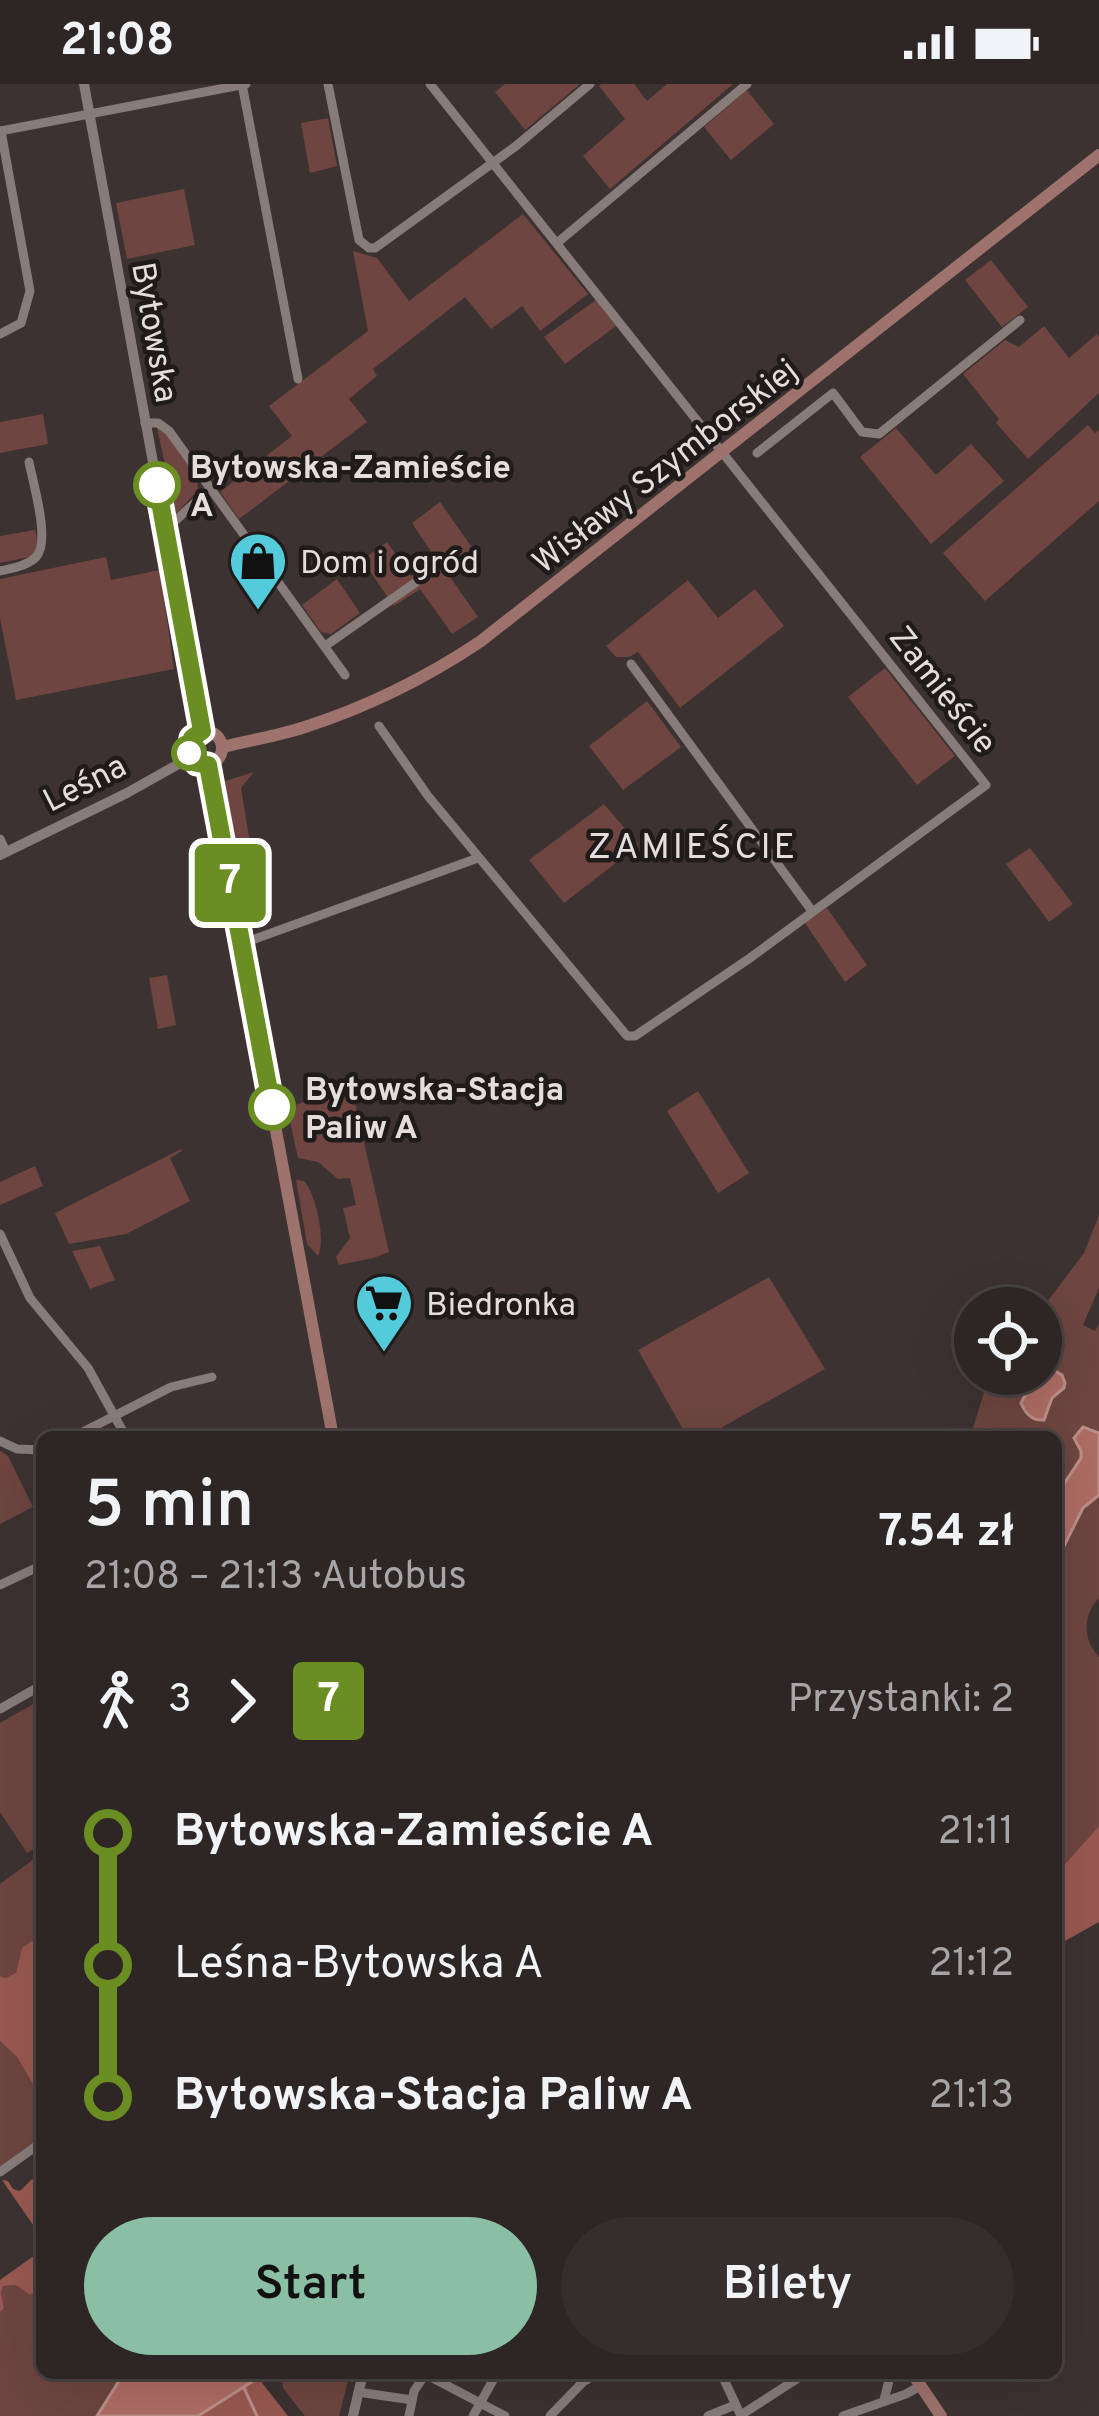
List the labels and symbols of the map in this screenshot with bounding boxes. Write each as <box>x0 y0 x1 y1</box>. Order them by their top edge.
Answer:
street label: Bytowska <box>119 259 185 406</box>
street label: Wisławy Szymborskiej <box>525 351 808 585</box>
place label: Bytowska-Zamieście A <box>190 449 511 529</box>
marker: Bytowska-Zamieście A <box>135 463 179 507</box>
shop icon: Dom i ogród <box>227 530 289 612</box>
place label: Dom i ogród <box>300 544 479 586</box>
street label: Zamieście <box>878 619 1004 764</box>
unlabelled marker <box>173 737 205 769</box>
street label: Leśna <box>37 747 134 824</box>
district label: ZAMIEŚCIE <box>588 824 798 872</box>
line badge: 7 <box>191 844 269 922</box>
place label: Bytowska-Stacja Paliw A <box>305 1071 564 1151</box>
marker: Bytowska-Stacja Paliw A <box>250 1085 294 1129</box>
supermarket icon: Biedronka <box>353 1272 415 1354</box>
place label: Biedronka <box>426 1286 576 1328</box>

